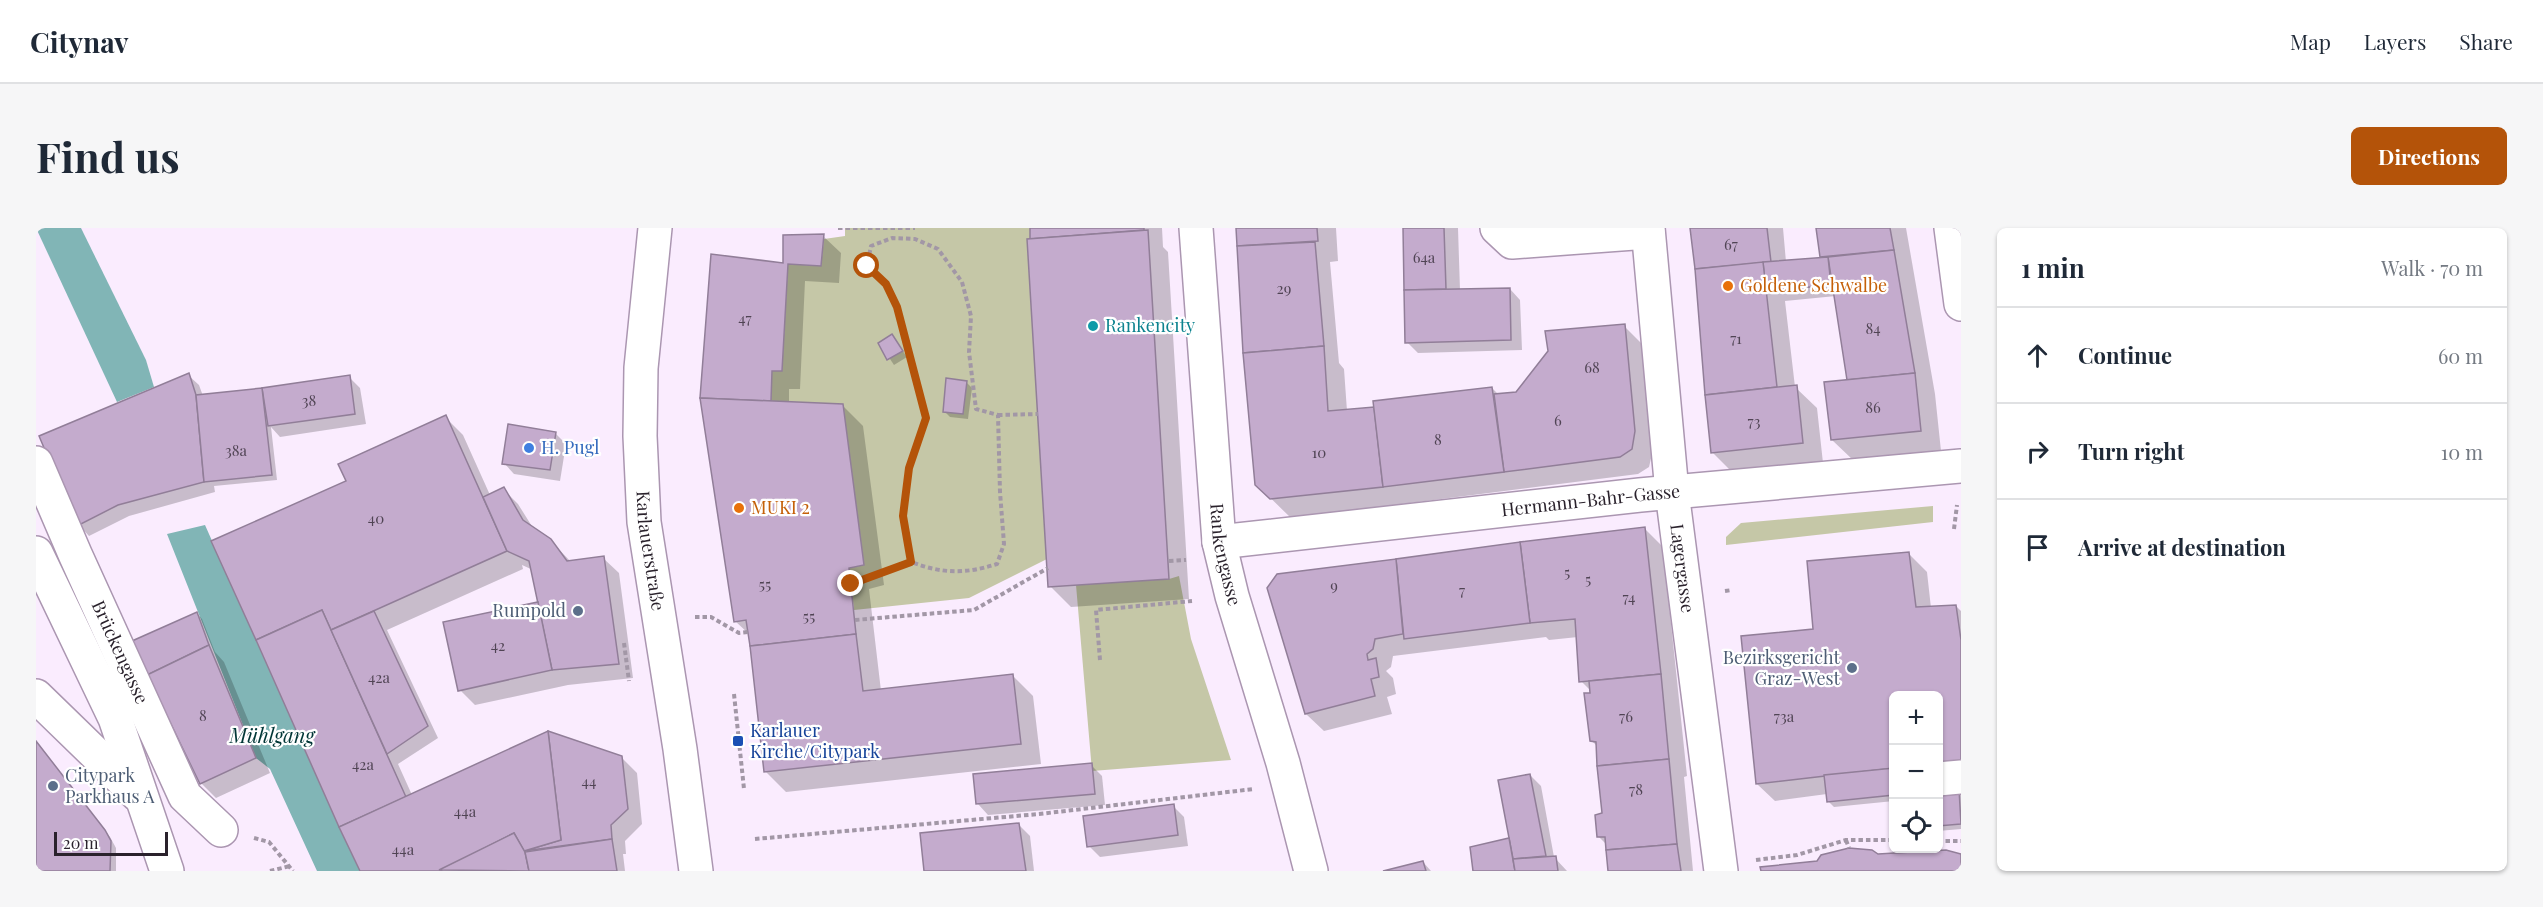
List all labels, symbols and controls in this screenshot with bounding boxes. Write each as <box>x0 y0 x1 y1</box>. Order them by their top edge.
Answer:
text: Citynav <box>30 23 129 60</box>
text: Map <box>2290 27 2331 55</box>
text: Layers <box>2364 27 2426 55</box>
text: Share <box>2459 27 2513 55</box>
button: Directions <box>2351 127 2507 185</box>
text: Find us <box>36 128 180 184</box>
house number: 67 <box>1724 234 1738 254</box>
house number: 64a <box>1413 247 1436 267</box>
text: 1 min <box>2021 250 2085 285</box>
route start <box>853 252 879 278</box>
text: Walk · 70 m <box>2381 254 2483 281</box>
place label: Goldene Schwalbe <box>1740 273 1887 297</box>
house number: 29 <box>1277 278 1291 298</box>
marker: Goldene Schwalbe <box>1721 279 1735 293</box>
house number: 47 <box>738 308 752 328</box>
place label: Rankencity <box>1105 313 1195 337</box>
house number: 84 <box>1865 318 1881 338</box>
marker: Rankencity <box>1086 319 1100 333</box>
house number: 71 <box>1730 328 1742 348</box>
icon: ahead <box>2021 339 2054 372</box>
text: Continue <box>2078 340 2172 370</box>
text: 60 m <box>2438 342 2483 369</box>
house number: 68 <box>1584 357 1600 377</box>
house number: 38 <box>302 390 316 410</box>
house number: 86 <box>1865 397 1881 417</box>
house number: 6 <box>1554 410 1562 430</box>
house number: 73 <box>1748 411 1761 431</box>
house number: 8 <box>1434 429 1442 449</box>
place label: H. Pugl <box>541 435 599 459</box>
icon: right <box>2021 435 2054 468</box>
text: Turn right <box>2078 436 2184 466</box>
text: 10 m <box>2441 438 2483 465</box>
house number: 38a <box>225 440 248 460</box>
marker: H. Pugl <box>522 441 536 455</box>
house number: 10 <box>1312 442 1326 462</box>
street label: Hermann-Bahr-Gasse <box>1500 478 1681 521</box>
street label: Karlauerstraße <box>632 490 671 612</box>
place label: MUKI 2 <box>751 495 810 519</box>
marker: MUKI 2 <box>732 501 746 515</box>
street label: Rankengasse <box>1205 502 1247 608</box>
house number: 40 <box>368 508 384 528</box>
street label: Lagergasse <box>1665 522 1700 614</box>
icon: arrive <box>2021 531 2054 564</box>
text: Arrive at destination <box>2078 532 2286 562</box>
house number: 5 <box>1564 562 1570 582</box>
house number: 5 <box>1585 569 1591 589</box>
route end <box>837 570 863 596</box>
house number: 55 <box>759 574 771 594</box>
house number: 9 <box>1330 575 1338 595</box>
house number: 7 <box>1459 580 1465 600</box>
house number: 74 <box>1623 587 1636 607</box>
street label: Brückengasse <box>87 596 154 707</box>
place label: Rumpold <box>492 598 567 622</box>
marker: Rumpold <box>571 604 585 618</box>
house number: 55 <box>803 606 815 626</box>
house number: 42 <box>491 635 505 655</box>
place label: Bezirksgericht Graz-West <box>1723 645 1841 690</box>
marker: Bezirksgericht Graz-West <box>1845 661 1859 675</box>
house number: 42a <box>368 667 391 687</box>
map controls <box>1889 691 1943 853</box>
button: + <box>1889 691 1943 745</box>
house number: 8 <box>199 705 207 725</box>
house number: 76 <box>1619 706 1633 726</box>
house number: 73a <box>1774 706 1795 726</box>
place label: Karlauer Kirche/Citypark <box>750 718 880 763</box>
water label: Mühlgang <box>229 721 316 748</box>
marker: Karlauer Kirche/Citypark <box>731 734 745 748</box>
button: − <box>1889 745 1943 799</box>
house number: 42a <box>352 754 375 774</box>
place label: Citypark Parkhaus A <box>65 763 155 808</box>
house number: 44 <box>582 771 596 791</box>
marker: Citypark Parkhaus A <box>46 779 60 793</box>
house number: 78 <box>1629 779 1643 799</box>
button: locate <box>1889 799 1943 853</box>
house number: 44a <box>454 801 477 821</box>
scale bar <box>54 829 168 856</box>
text: 20 m <box>63 832 98 853</box>
house number: 44a <box>392 839 415 859</box>

